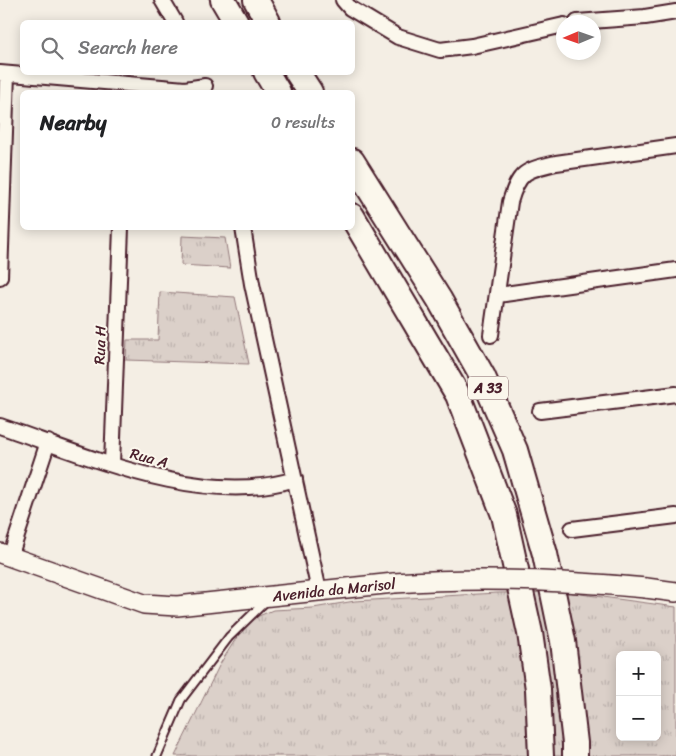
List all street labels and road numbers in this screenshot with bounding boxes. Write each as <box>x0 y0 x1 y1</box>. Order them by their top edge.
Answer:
street label: Rua H <box>86 325 114 365</box>
road number: A 33 <box>468 376 508 399</box>
street label: Rua A <box>127 440 171 476</box>
street label: Avenida da Marisol <box>270 571 398 609</box>

